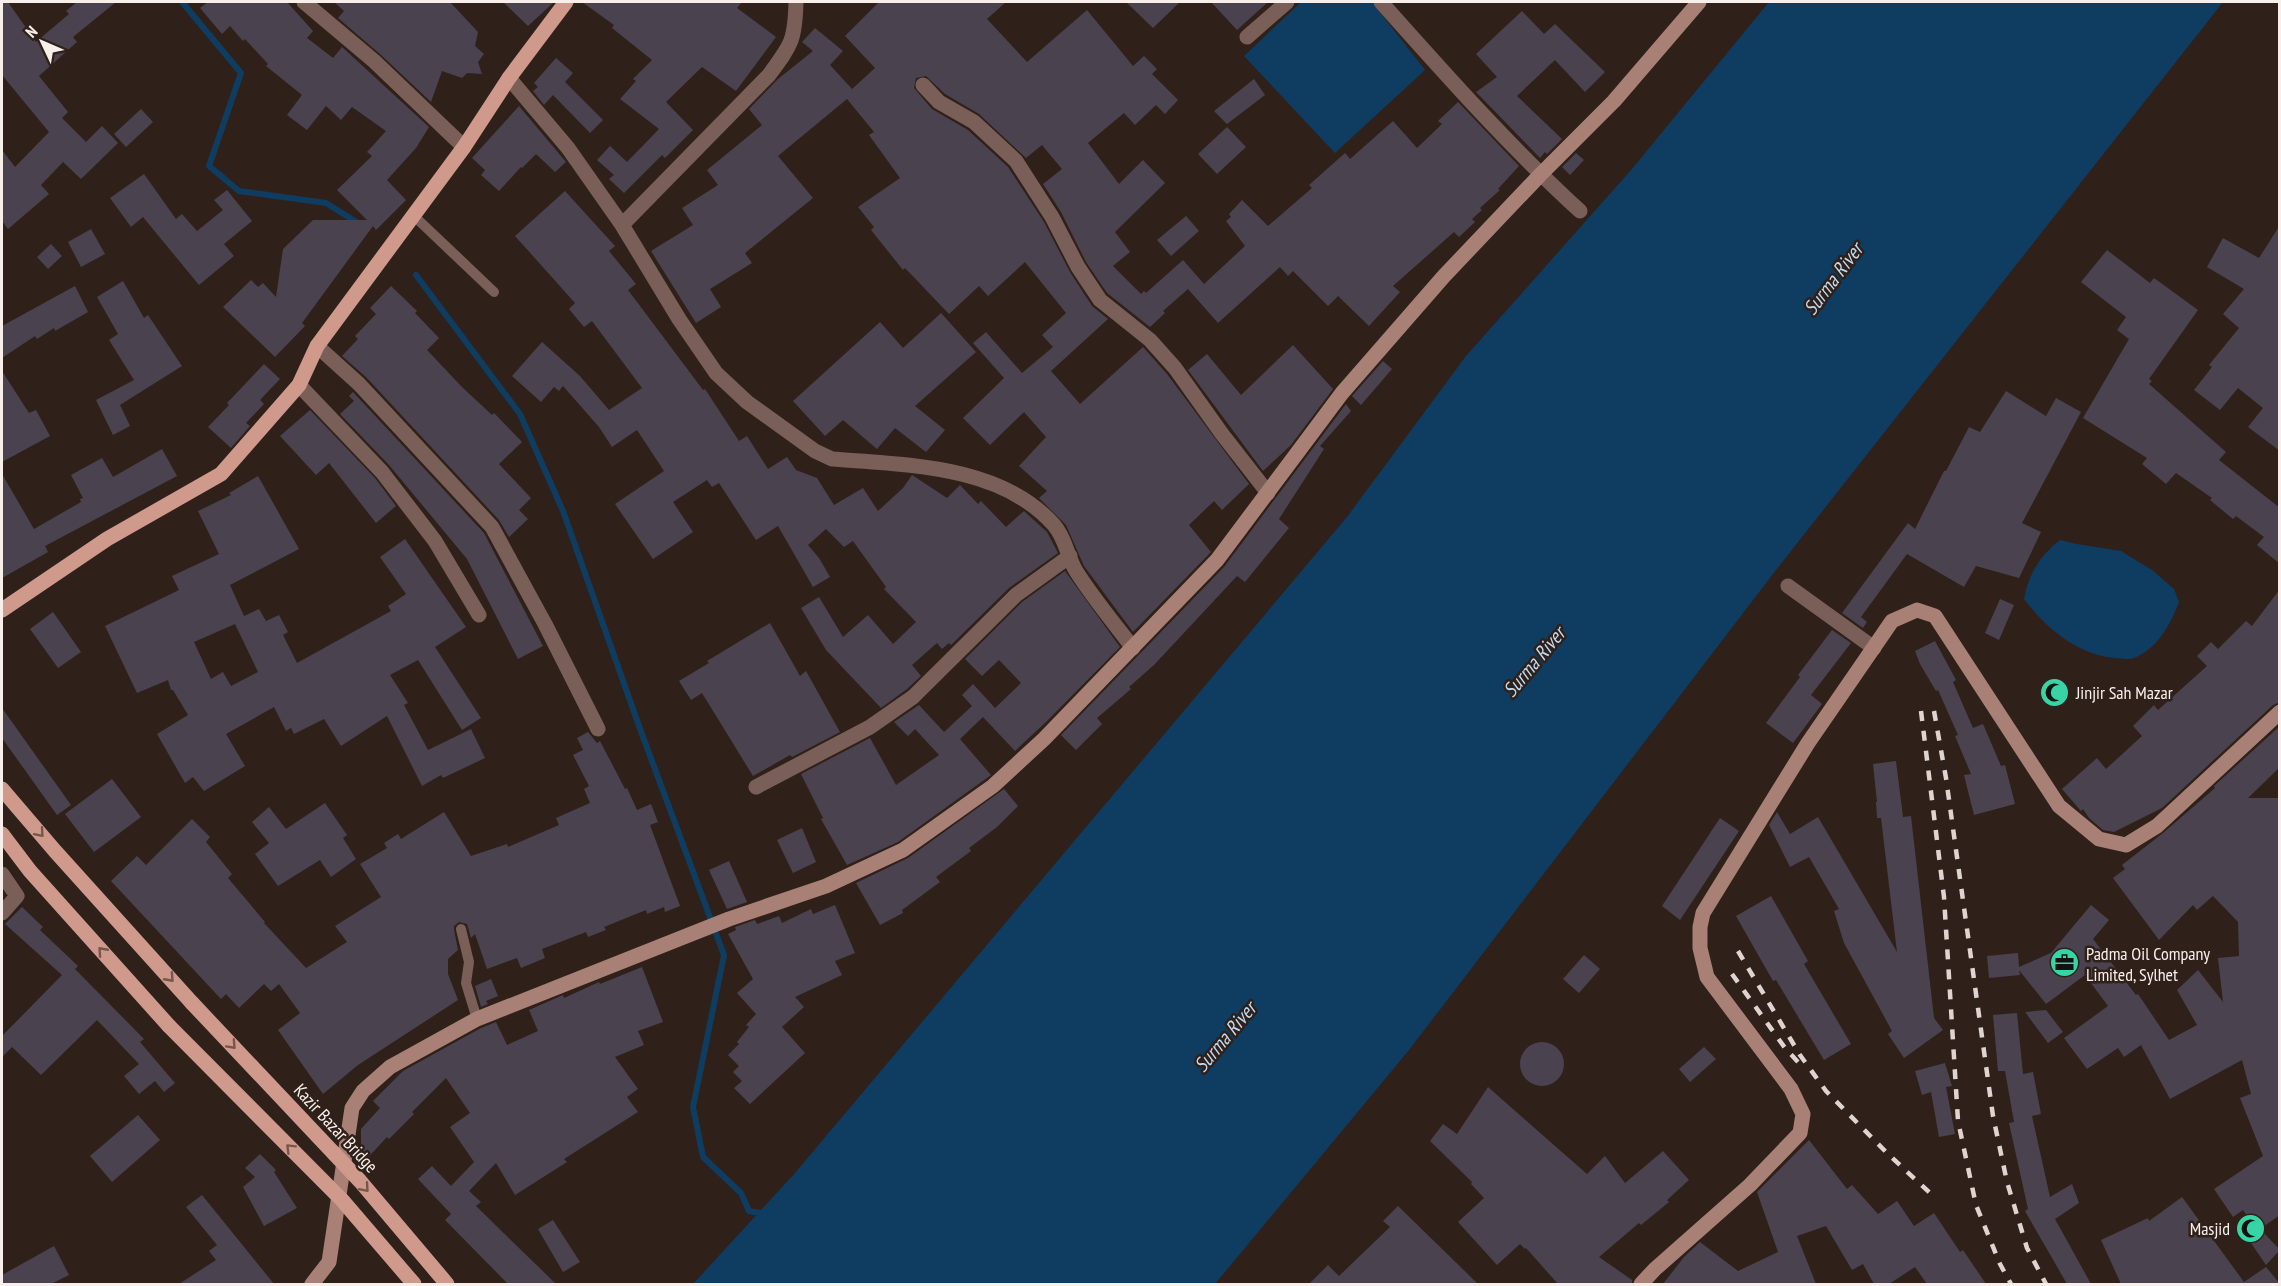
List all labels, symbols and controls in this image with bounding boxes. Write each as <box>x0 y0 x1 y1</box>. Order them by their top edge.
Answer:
north arrow <box>12 12 72 72</box>
text: N <box>21 22 41 42</box>
water label: Surma River <box>1798 236 1870 320</box>
water label: Surma River <box>1497 620 1572 702</box>
mosque icon: Jinjir Sah Mazar <box>2039 676 2071 708</box>
place label: Jinjir Sah Mazar <box>2075 681 2173 704</box>
one-way arrow <box>32 826 43 837</box>
place label: Padma Oil Company Limited, Sylhet <box>2086 942 2210 986</box>
one-way arrow <box>98 947 109 958</box>
office icon: Padma Oil Company Limited, Sylhet <box>2049 947 2081 979</box>
one-way arrow <box>163 971 174 982</box>
water label: Surma River <box>1188 995 1263 1077</box>
one-way arrow <box>225 1038 236 1049</box>
street label: Kazir Bazar Bridge <box>289 1079 383 1177</box>
one-way arrow <box>287 1144 298 1155</box>
one-way arrow <box>358 1181 369 1192</box>
mosque icon: Masjid <box>2235 1212 2267 1244</box>
place label: Masjid <box>2190 1217 2230 1240</box>

